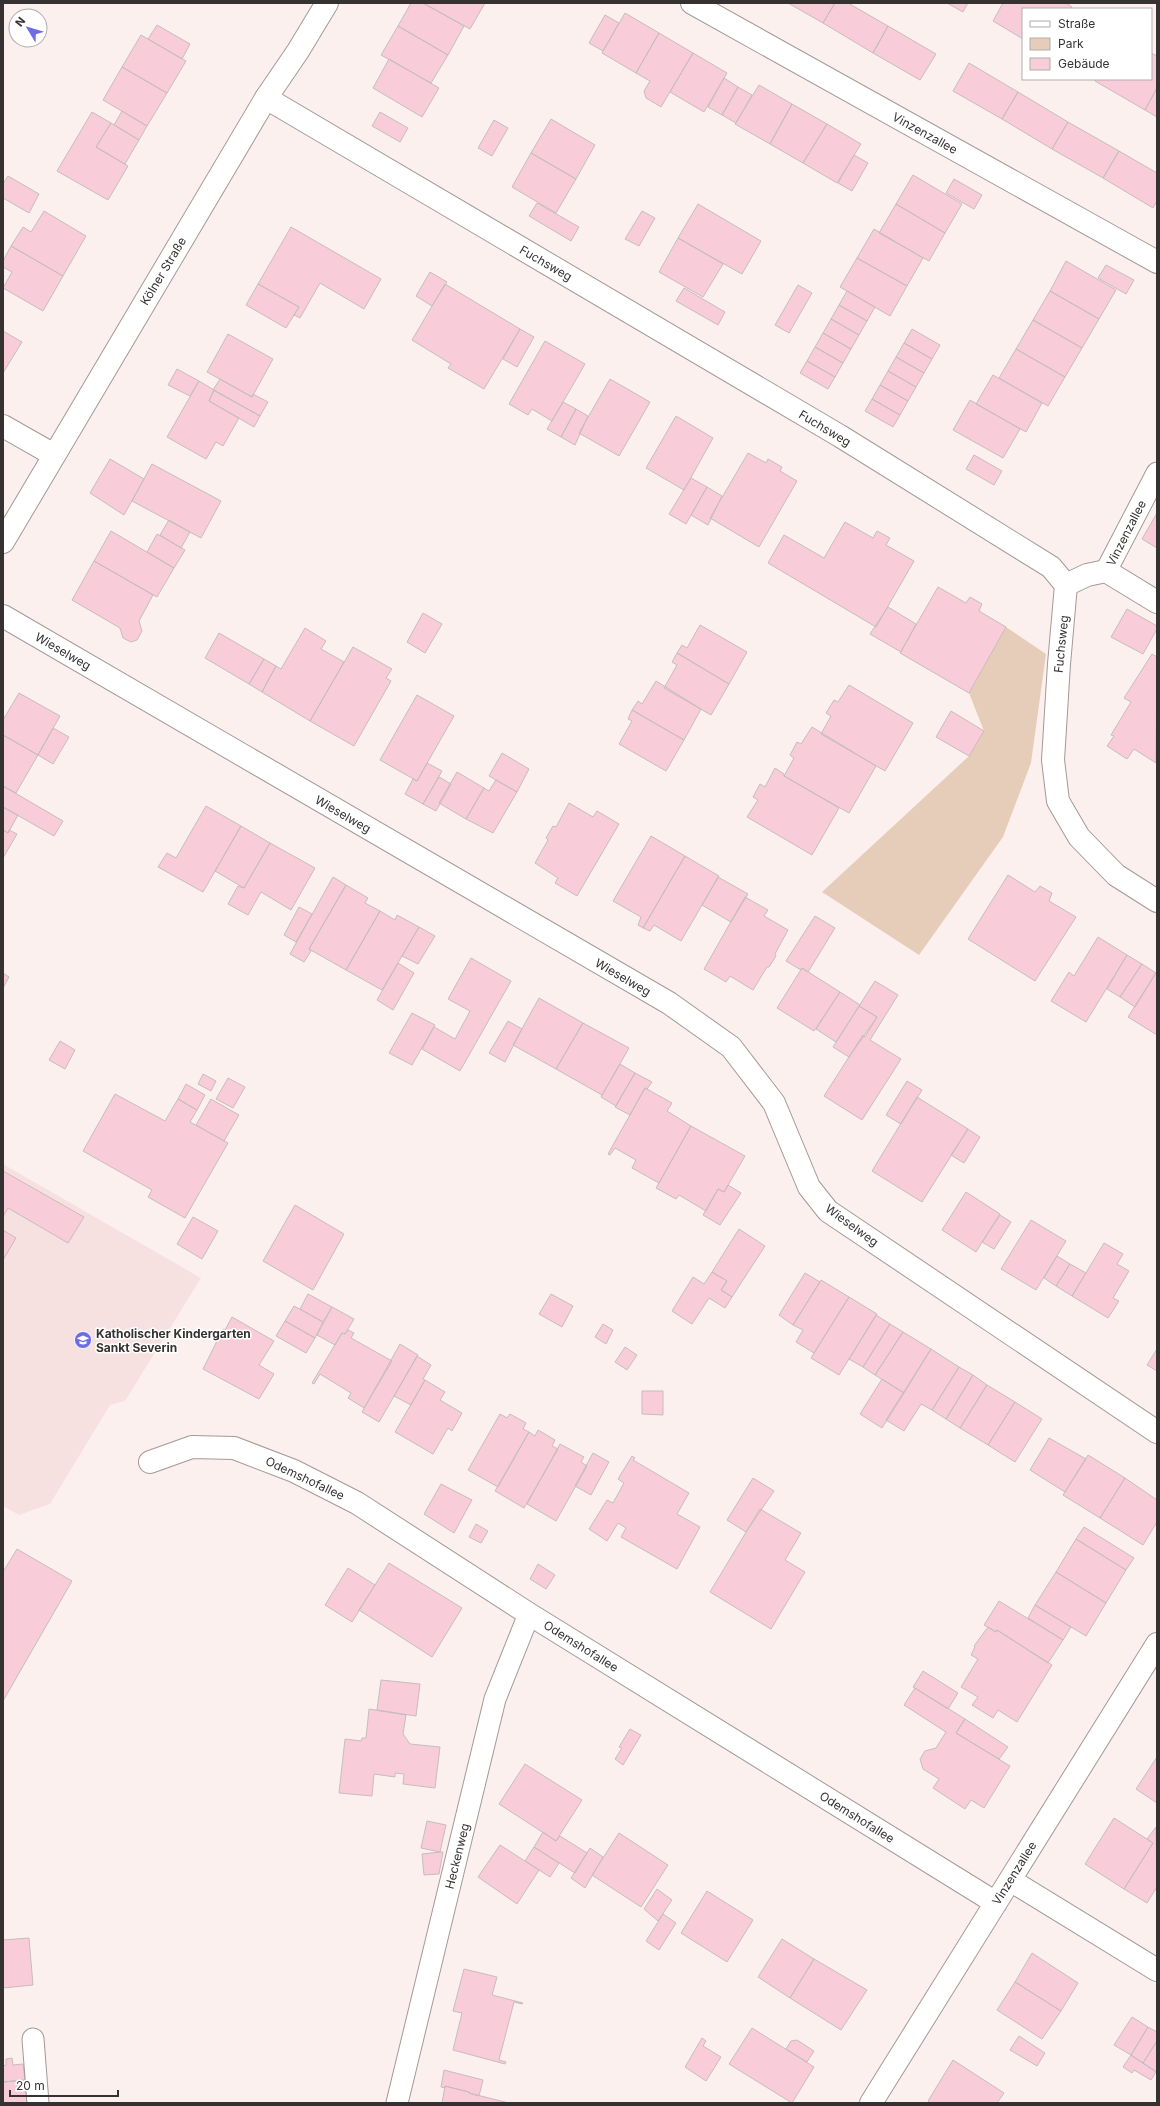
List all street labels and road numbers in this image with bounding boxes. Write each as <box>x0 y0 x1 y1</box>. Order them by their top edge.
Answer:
street label: Vinzenzallee <box>890 109 960 157</box>
street label: Kölner Straße <box>137 234 189 308</box>
street label: Fuchsweg <box>517 242 575 284</box>
street label: Fuchsweg <box>796 407 854 449</box>
street label: Vinzenzallee <box>1103 498 1149 568</box>
street label: Fuchsweg <box>1051 614 1071 674</box>
street label: Wieselweg <box>32 629 94 673</box>
street label: Wieselweg <box>312 792 374 836</box>
street label: Wieselweg <box>592 955 654 999</box>
street label: Wieselweg <box>823 1201 881 1249</box>
street label: Odemshofallee <box>263 1453 347 1503</box>
street label: Odemshofallee <box>541 1617 621 1675</box>
street label: Odemshofallee <box>817 1788 897 1846</box>
street label: Heckenweg <box>442 1822 472 1890</box>
street label: Vinzenzallee <box>989 1839 1039 1907</box>

